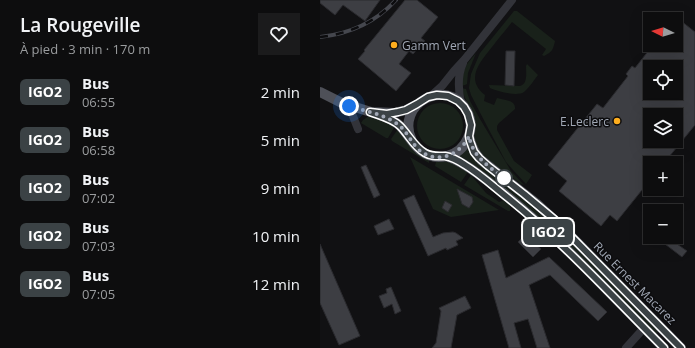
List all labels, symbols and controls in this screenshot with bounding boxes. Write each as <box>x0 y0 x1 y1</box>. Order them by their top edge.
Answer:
text: La Rougeville <box>20 12 141 38</box>
north arrow <box>643 12 683 52</box>
map controls <box>643 12 683 244</box>
button: heart <box>258 13 300 55</box>
place label: Gamm Vert <box>402 37 466 54</box>
text: À pied · 3 min · 170 m <box>20 40 150 58</box>
marker: Gamm Vert <box>389 40 399 50</box>
button: locate <box>643 60 683 100</box>
text: Bus <box>82 73 109 93</box>
text: IGO2 <box>28 82 62 101</box>
text: 2 min <box>261 82 300 102</box>
text: 06:55 <box>82 93 115 111</box>
your location <box>339 96 359 116</box>
button: layers <box>643 108 683 148</box>
place label: E.Leclerc <box>560 113 609 130</box>
marker: E.Leclerc <box>612 116 622 126</box>
text: Bus <box>82 121 109 141</box>
text: IGO2 <box>28 130 62 149</box>
text: 5 min <box>261 130 300 150</box>
text: 06:58 <box>82 141 115 159</box>
button: + <box>643 156 683 196</box>
text: Bus <box>82 169 109 189</box>
unlabelled marker <box>495 169 513 187</box>
text: IGO2 <box>28 178 62 197</box>
text: 9 min <box>261 178 300 198</box>
text: 07:02 <box>82 189 115 207</box>
button: − <box>643 204 683 244</box>
text: Bus <box>82 217 109 237</box>
line badge: IGO2 <box>520 219 576 245</box>
text: IGO2 <box>531 222 565 241</box>
text: IGO2 <box>28 226 62 245</box>
text: 10 min <box>252 226 300 246</box>
text: 07:03 <box>82 237 115 255</box>
street label: Rue Ernest Macarez <box>590 238 680 328</box>
text: Bus <box>82 265 109 285</box>
text: IGO2 <box>28 274 62 293</box>
text: 12 min <box>252 274 300 294</box>
text: 07:05 <box>82 285 115 303</box>

